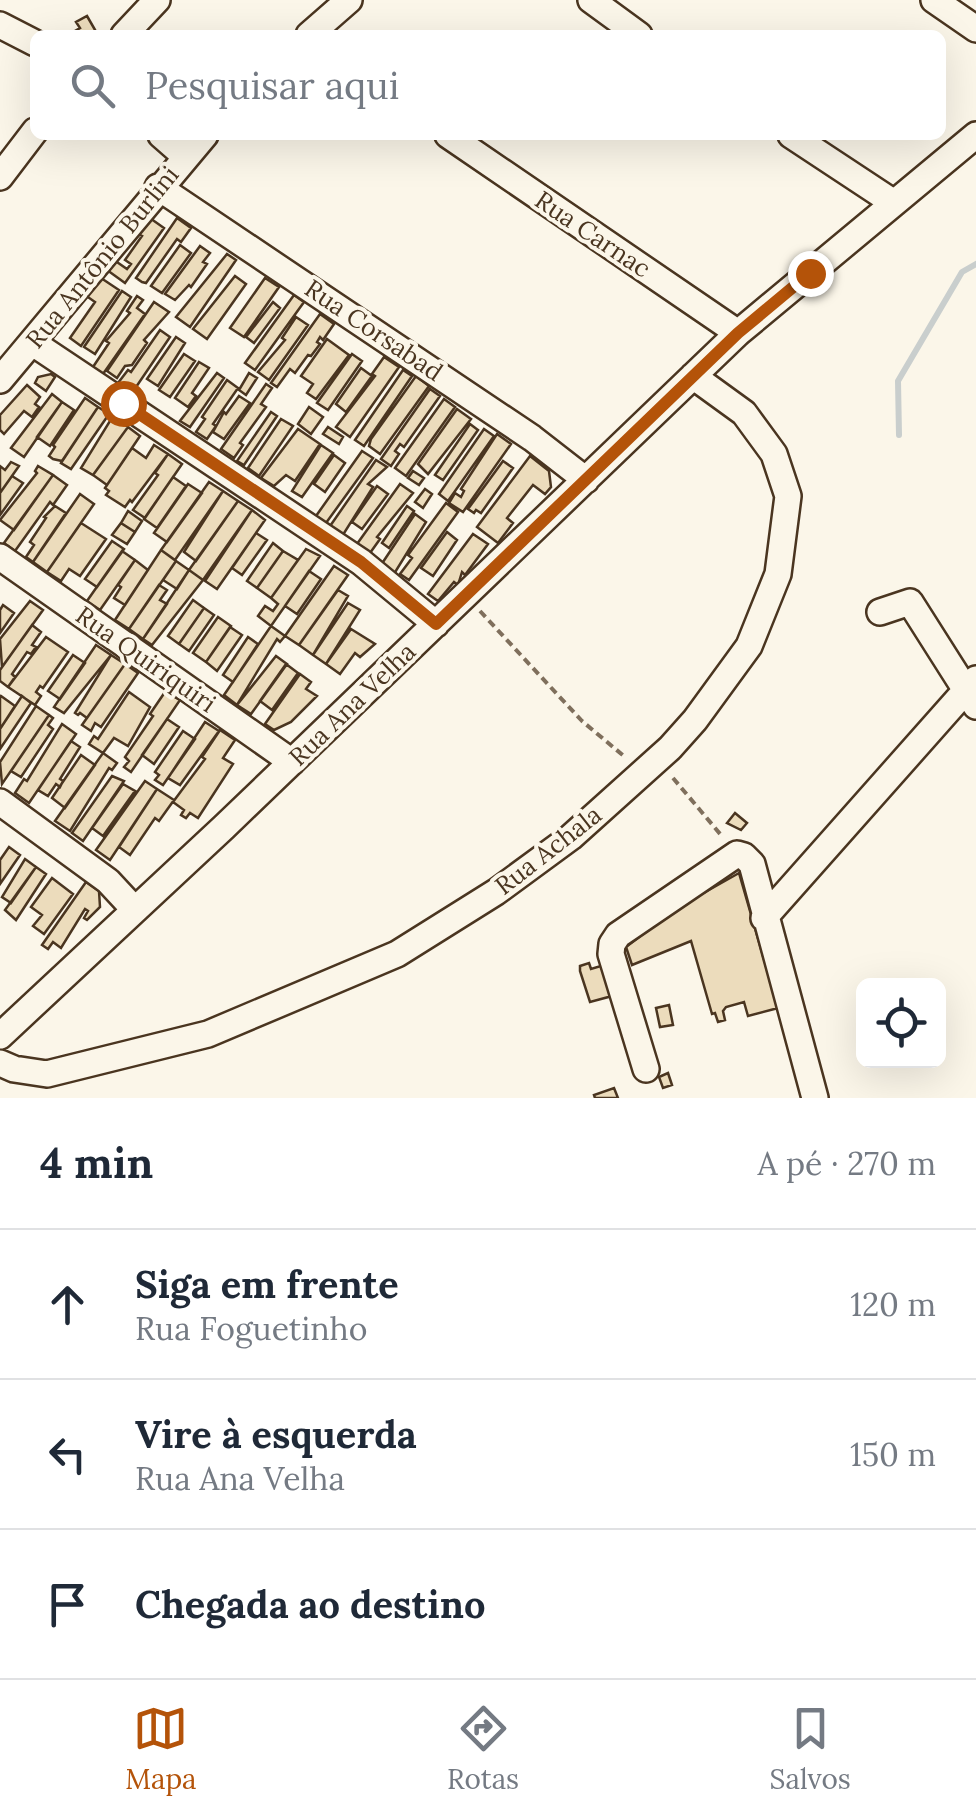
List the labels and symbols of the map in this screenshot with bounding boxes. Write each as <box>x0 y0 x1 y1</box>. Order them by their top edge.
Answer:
street label: Rua Antônio Burlini <box>19 159 185 355</box>
street label: Rua Carnac <box>529 184 657 284</box>
route end <box>788 251 834 297</box>
street label: Rua Corsabad <box>299 272 449 388</box>
route start <box>101 381 147 427</box>
street label: Rua Quiriquiri <box>70 599 222 719</box>
street label: Rua Ana Velha <box>282 635 422 772</box>
street label: Rua Achala <box>488 798 608 902</box>

